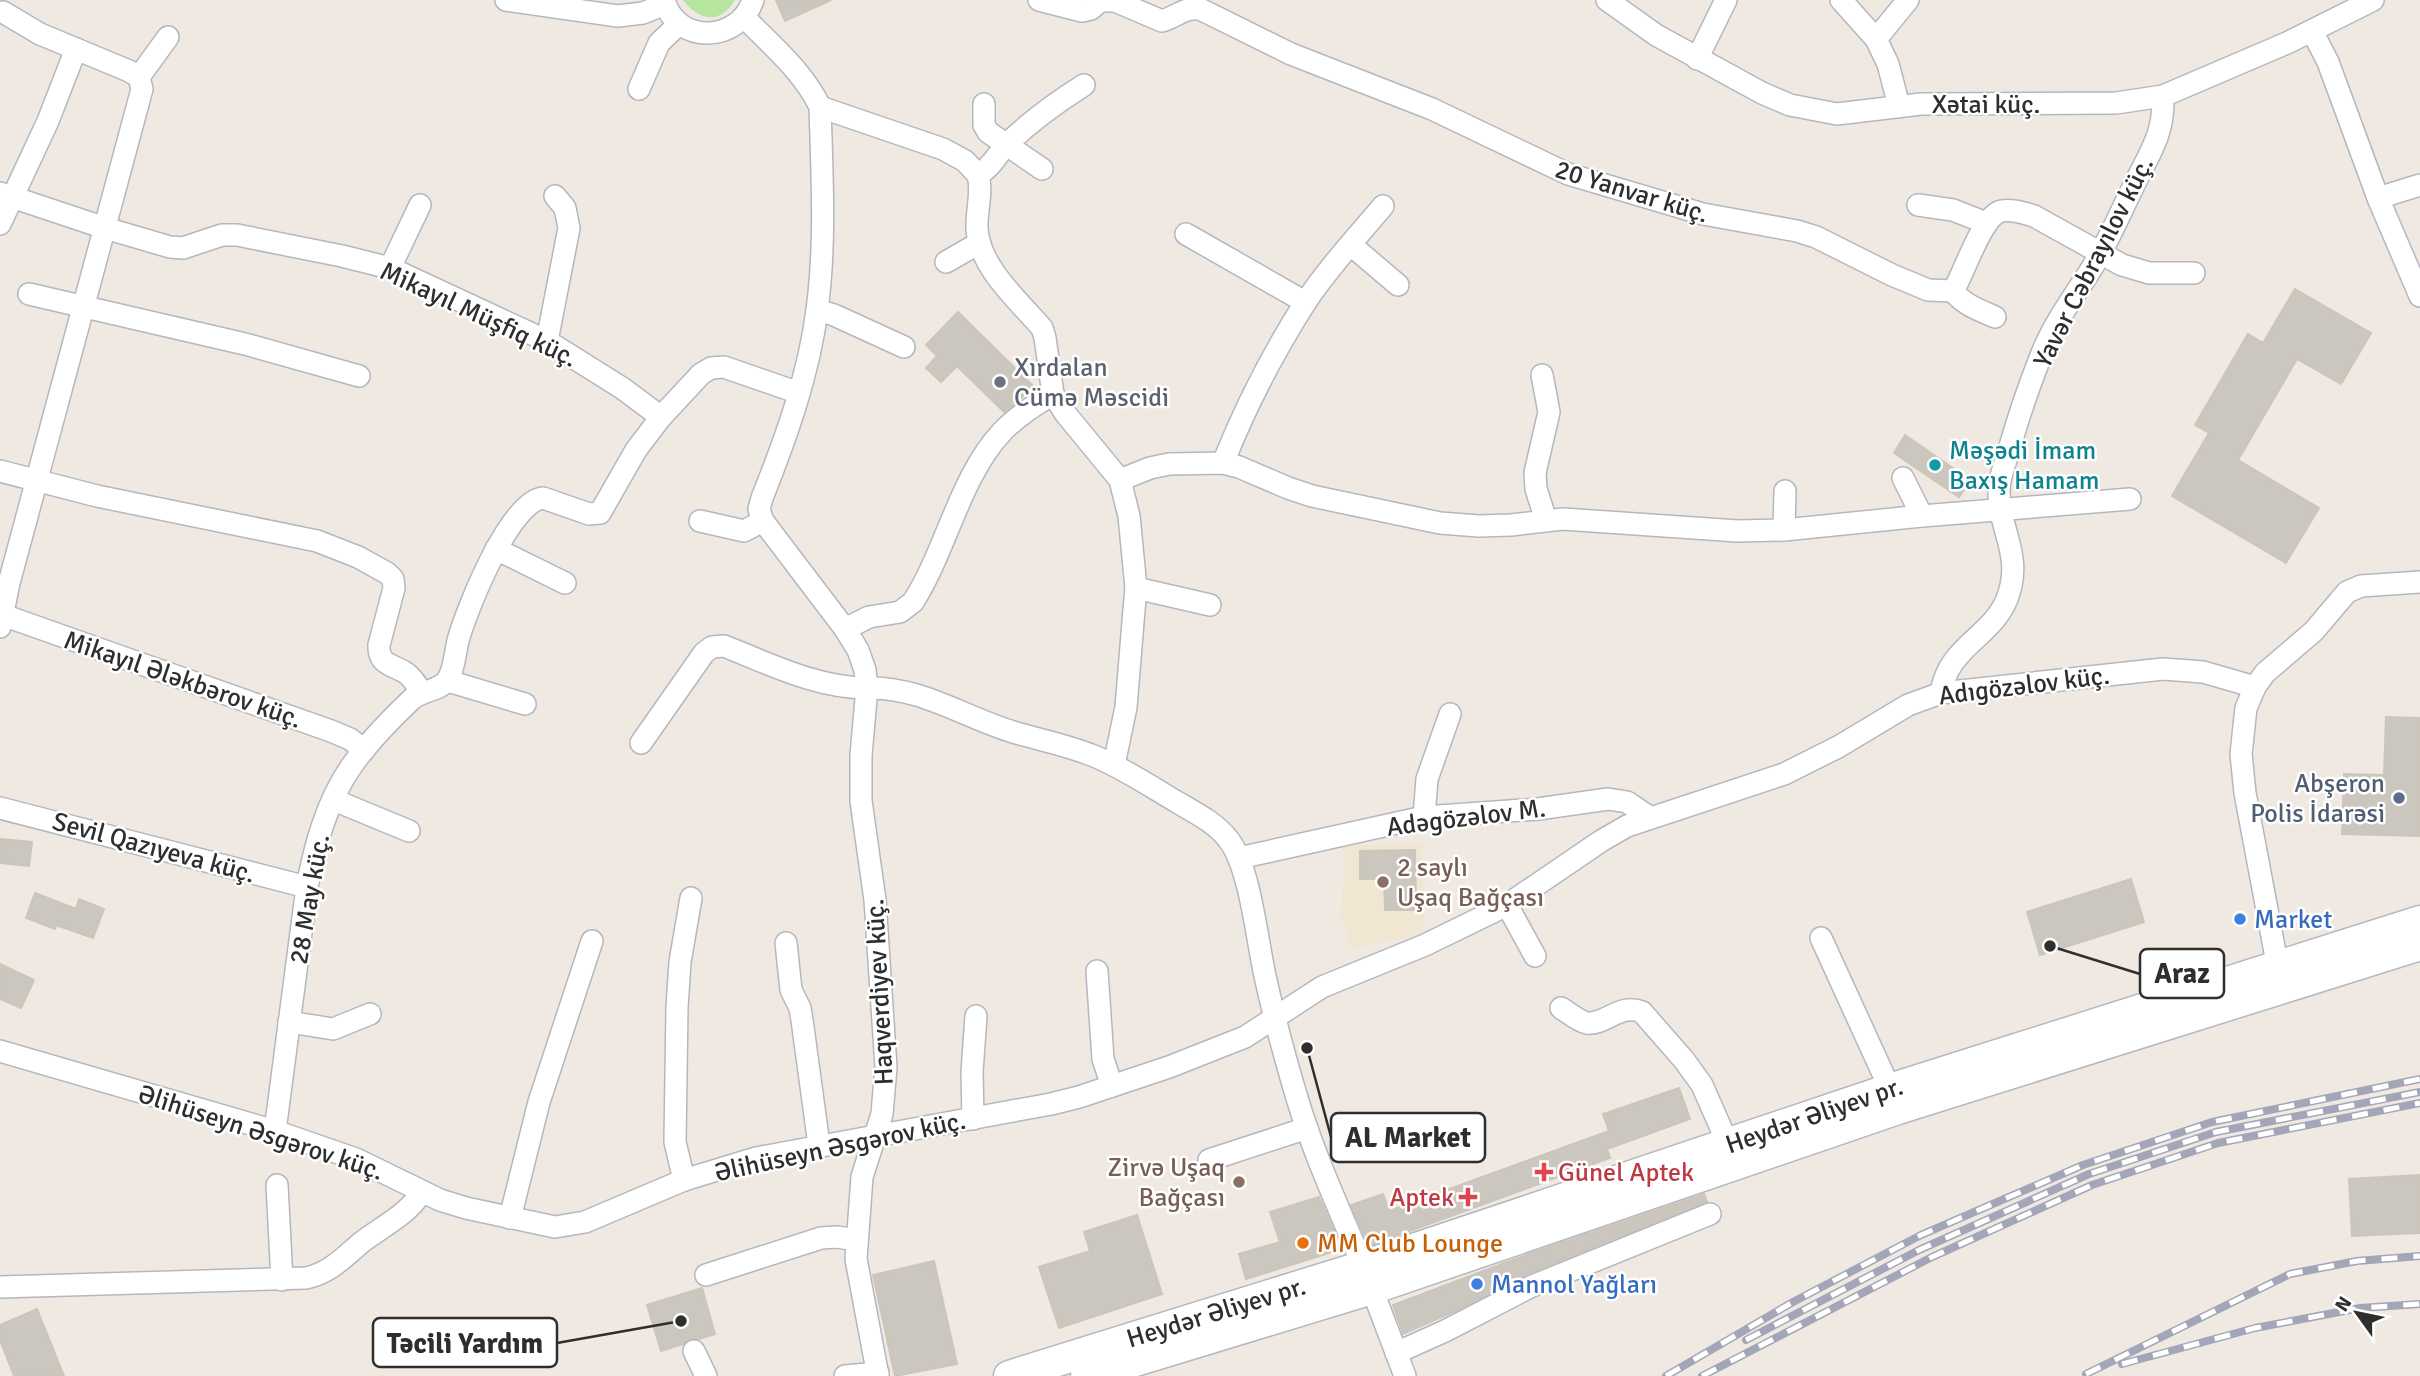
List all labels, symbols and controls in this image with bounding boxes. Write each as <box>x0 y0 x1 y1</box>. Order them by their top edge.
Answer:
street label: Xətai küç. <box>1932 89 2040 121</box>
street label: Yavər Cəbrayılov küç. <box>2027 151 2161 373</box>
street label: 20 Yanvar küç. <box>1551 153 1712 230</box>
street label: Mikayıl Müşfiq küç. <box>375 255 582 375</box>
place label: Xırdalan Cümə Məscidi <box>1014 352 1169 414</box>
marker: Xırdalan Cümə Məscidi <box>992 374 1008 390</box>
place label: Məşədi İmam Baxış Hamam <box>1949 435 2099 497</box>
marker: Məşədi İmam Baxış Hamam <box>1927 457 1943 473</box>
street label: Mikayıl Ələkbərov küç. <box>60 624 306 736</box>
street label: Adıgözəlov küç. <box>1937 660 2111 712</box>
place label: Abşeron Polis İdarəsi <box>2250 768 2385 830</box>
marker: Abşeron Polis İdarəsi <box>2391 790 2407 806</box>
street label: Adəgözəlov M. <box>1385 792 1547 844</box>
street label: Sevil Qazıyeva küç. <box>49 806 259 890</box>
street label: 28 May küç. <box>283 832 337 967</box>
place label: 2 saylı Uşaq Bağçası <box>1397 852 1544 914</box>
marker: 2 saylı Uşaq Bağçası <box>1375 874 1391 890</box>
street label: Haqverdiyev küç. <box>859 898 901 1086</box>
place label: Market <box>2254 904 2332 936</box>
marker: Market <box>2232 911 2248 927</box>
callout: Araz <box>2140 949 2224 998</box>
text: Araz <box>2154 957 2210 991</box>
street label: Heydər Əliyev pr. <box>1721 1071 1907 1161</box>
street label: Əlihüseyn Əsgərov küç. <box>134 1078 387 1188</box>
street label: Əlihüseyn Əsgərov küç. <box>712 1105 969 1189</box>
callout: AL Market <box>1331 1113 1485 1162</box>
text: AL Market <box>1345 1121 1472 1155</box>
place label: Zirvə Uşaq Bağçası <box>1108 1152 1225 1214</box>
place label: Günel Aptek <box>1558 1157 1694 1189</box>
marker: Günel Aptek <box>1536 1164 1552 1180</box>
marker: Zirvə Uşaq Bağçası <box>1231 1174 1247 1190</box>
place label: Aptek <box>1389 1182 1454 1214</box>
marker: Aptek <box>1460 1189 1476 1205</box>
place label: MM Club Lounge <box>1317 1228 1503 1260</box>
marker: MM Club Lounge <box>1295 1235 1311 1251</box>
place label: Mannol Yağları <box>1491 1269 1657 1301</box>
street label: Heydər Əliyev pr. <box>1123 1271 1310 1355</box>
marker: Mannol Yağları <box>1469 1276 1485 1292</box>
north arrow <box>2322 1278 2392 1348</box>
text: N <box>2330 1292 2357 1316</box>
callout: Təcili Yardım <box>373 1318 557 1367</box>
text: Təcili Yardım <box>387 1327 543 1361</box>

